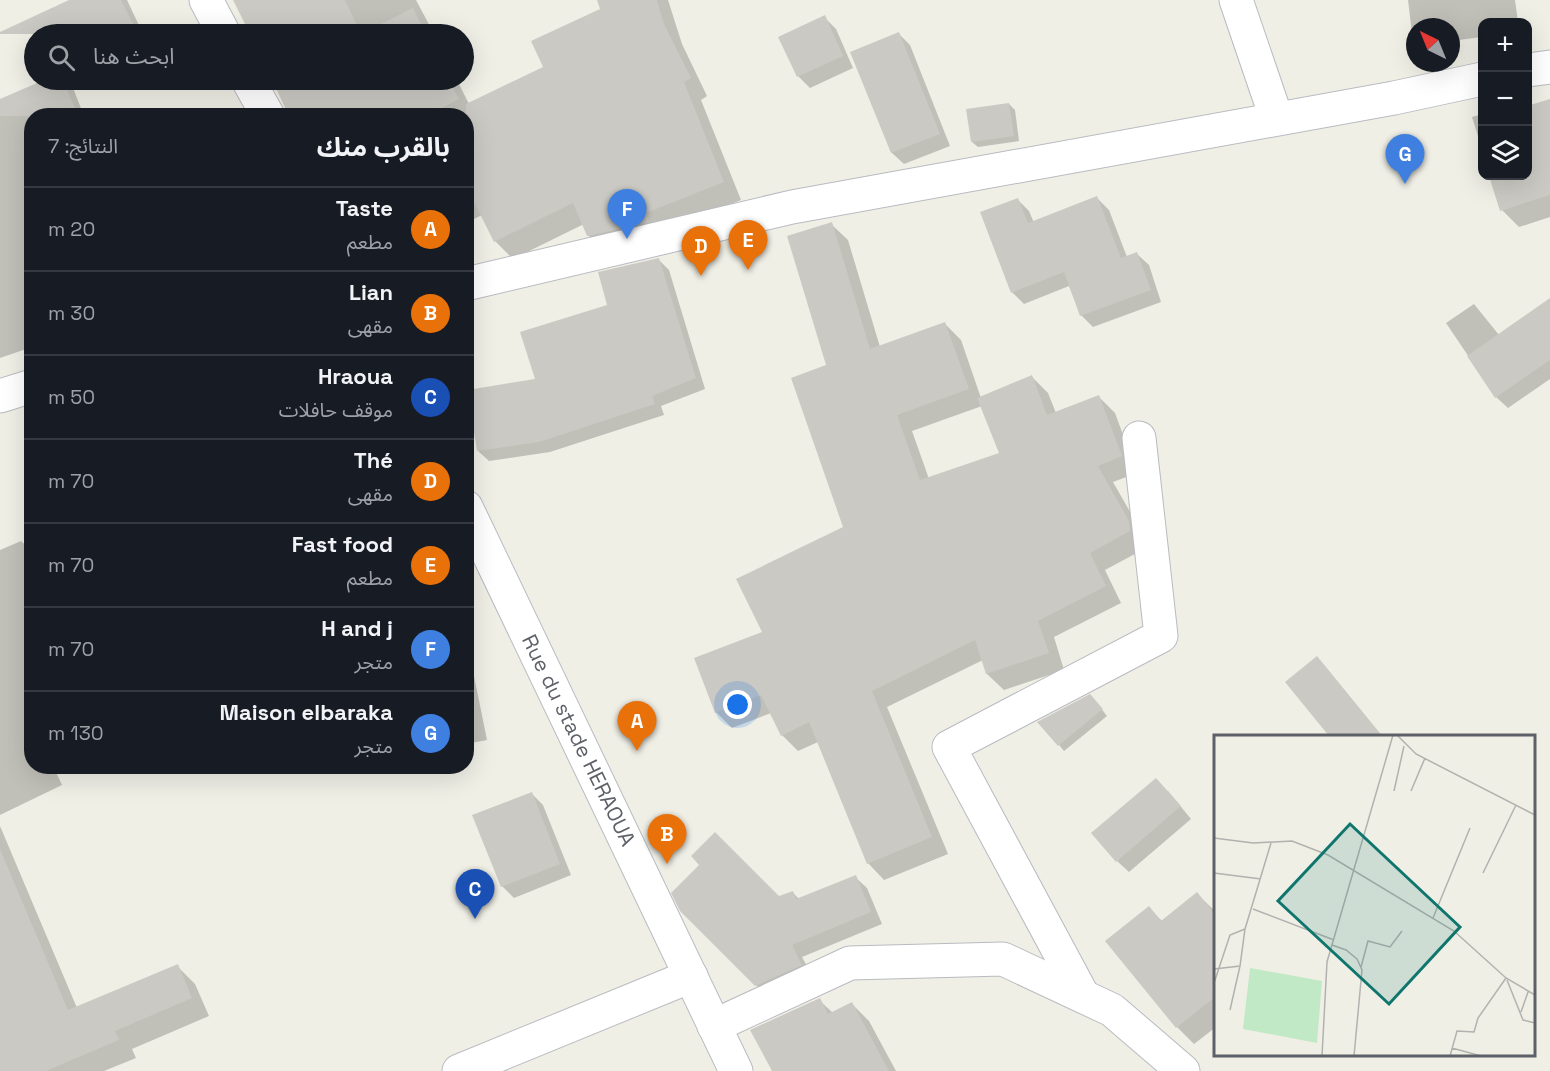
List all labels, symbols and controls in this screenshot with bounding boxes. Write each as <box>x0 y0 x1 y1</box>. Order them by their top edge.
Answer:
north arrow <box>1406 18 1460 72</box>
map controls <box>1478 18 1532 180</box>
button: + <box>1478 18 1532 72</box>
search box <box>24 24 474 90</box>
icon: search <box>45 41 78 74</box>
text: ابحث هنا <box>93 42 174 70</box>
button: − <box>1478 72 1532 126</box>
button: layers <box>1478 126 1532 180</box>
text: بالقرب منك <box>317 130 450 164</box>
text: النتائج: 7 <box>48 133 118 159</box>
pin: G <box>1386 134 1424 184</box>
pin: F <box>608 190 646 239</box>
text: Taste <box>336 194 393 222</box>
text: 20 m <box>48 216 95 242</box>
text: A <box>424 216 437 242</box>
pin: E <box>728 220 768 270</box>
pin: D <box>682 226 720 276</box>
text: مطعم <box>347 229 393 255</box>
text: Lian <box>349 278 393 306</box>
text: 30 m <box>48 300 95 326</box>
text: B <box>424 300 437 326</box>
text: مقهى <box>348 313 393 339</box>
text: Hraoua <box>318 362 393 390</box>
text: 50 m <box>48 384 95 410</box>
text: C <box>424 384 437 410</box>
text: موقف حافلات <box>279 397 393 423</box>
text: Thé <box>354 446 393 474</box>
text: 70 m <box>48 468 94 494</box>
text: D <box>424 468 437 494</box>
text: مقهى <box>348 481 393 507</box>
text: Fast food <box>292 530 393 558</box>
text: 70 m <box>48 552 94 578</box>
text: E <box>425 552 436 578</box>
text: مطعم <box>347 565 393 591</box>
text: H and j <box>321 614 393 642</box>
street label: Rue du stade HERAOUA <box>517 630 641 850</box>
text: 70 m <box>48 636 94 662</box>
text: F <box>425 636 436 662</box>
text: متجر <box>354 649 393 675</box>
your location <box>723 690 752 719</box>
text: Maison elbaraka <box>220 698 393 726</box>
pin: A <box>618 702 656 751</box>
text: 130 m <box>48 720 104 746</box>
text: G <box>424 720 437 746</box>
text: متجر <box>354 733 393 759</box>
inset map <box>1214 735 1535 1056</box>
pin: B <box>648 814 686 864</box>
pin: C <box>456 870 494 919</box>

